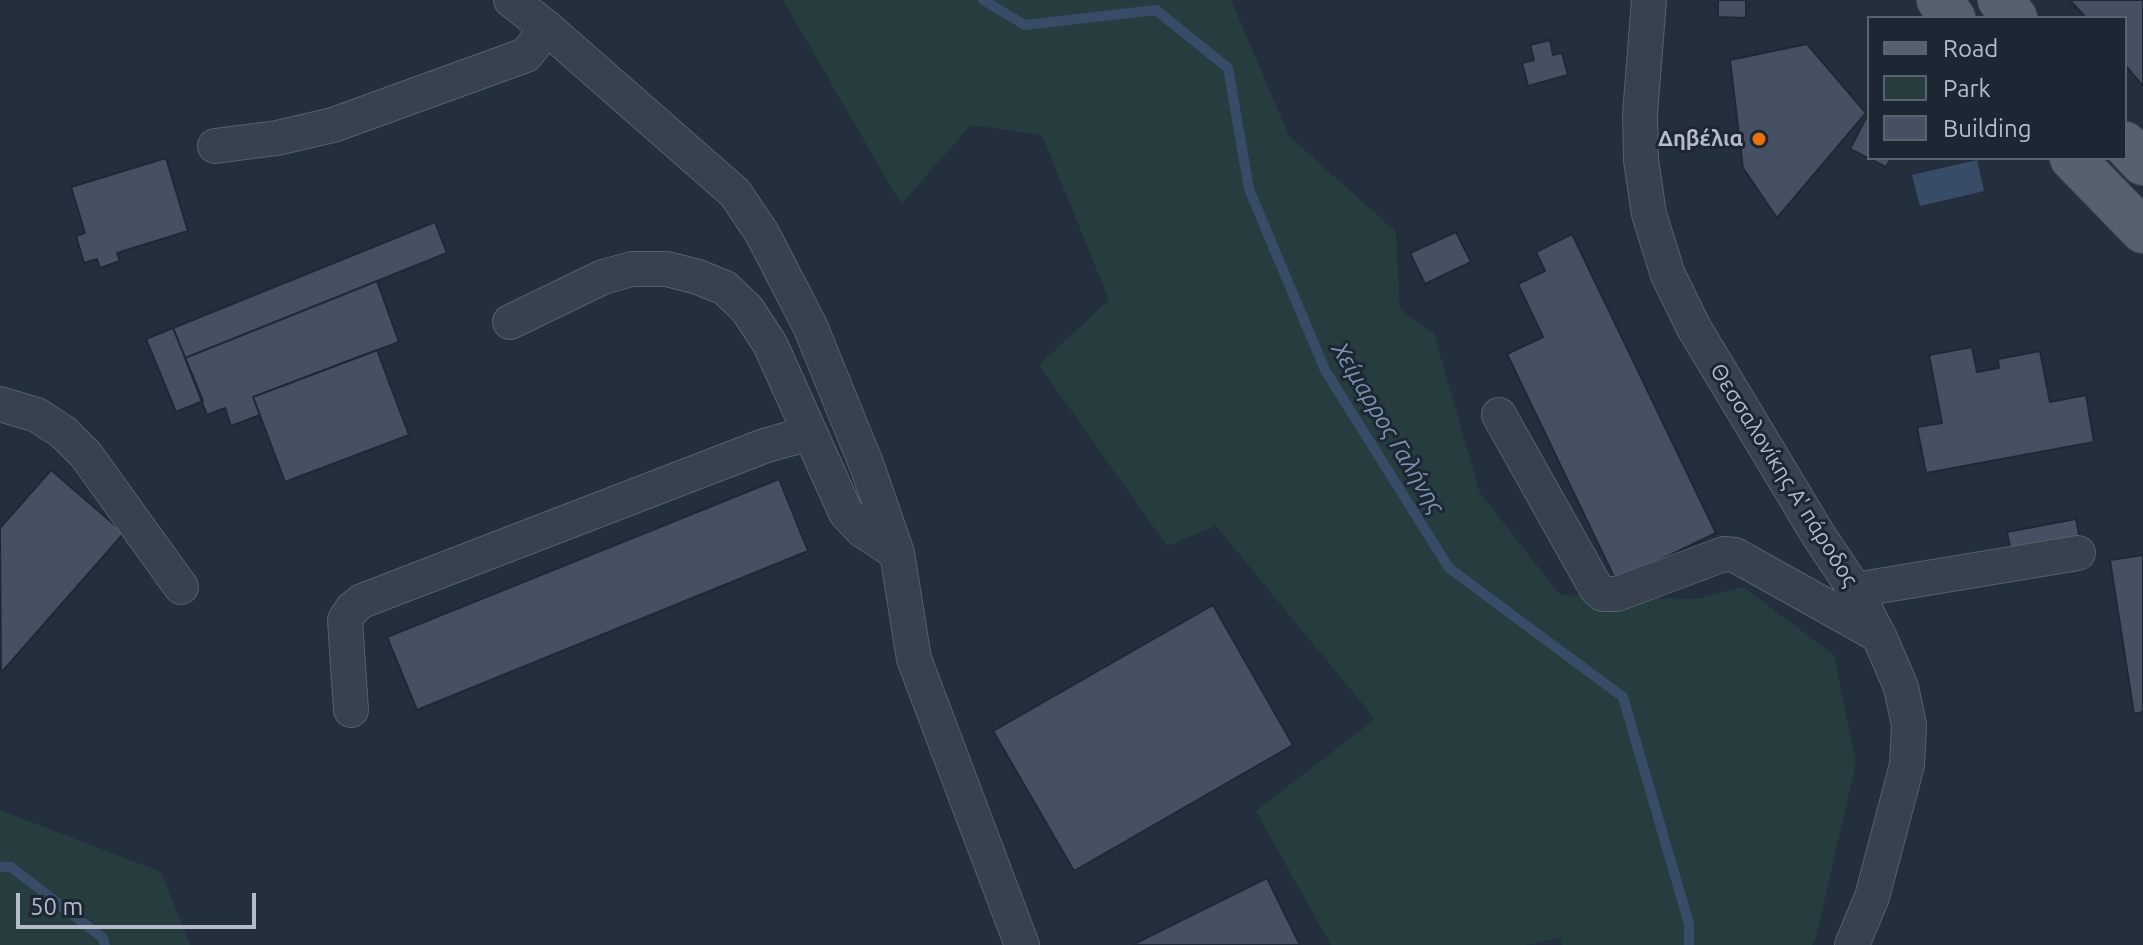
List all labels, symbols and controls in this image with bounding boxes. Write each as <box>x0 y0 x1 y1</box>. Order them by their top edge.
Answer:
legend <box>1867 16 2127 160</box>
text: Road <box>1943 35 1998 62</box>
text: Park <box>1943 75 1991 102</box>
text: Building <box>1943 115 2031 142</box>
place label: Δηβέλια <box>1658 126 1743 152</box>
marker: Δηβέλια <box>1750 130 1768 148</box>
water label: Χείμαρρος Γαλήνης <box>1326 337 1450 519</box>
street label: Θεσσαλονίκης Α' πάροδος <box>1704 359 1864 591</box>
scale bar <box>20 877 260 927</box>
text: 50 m <box>30 893 83 920</box>

